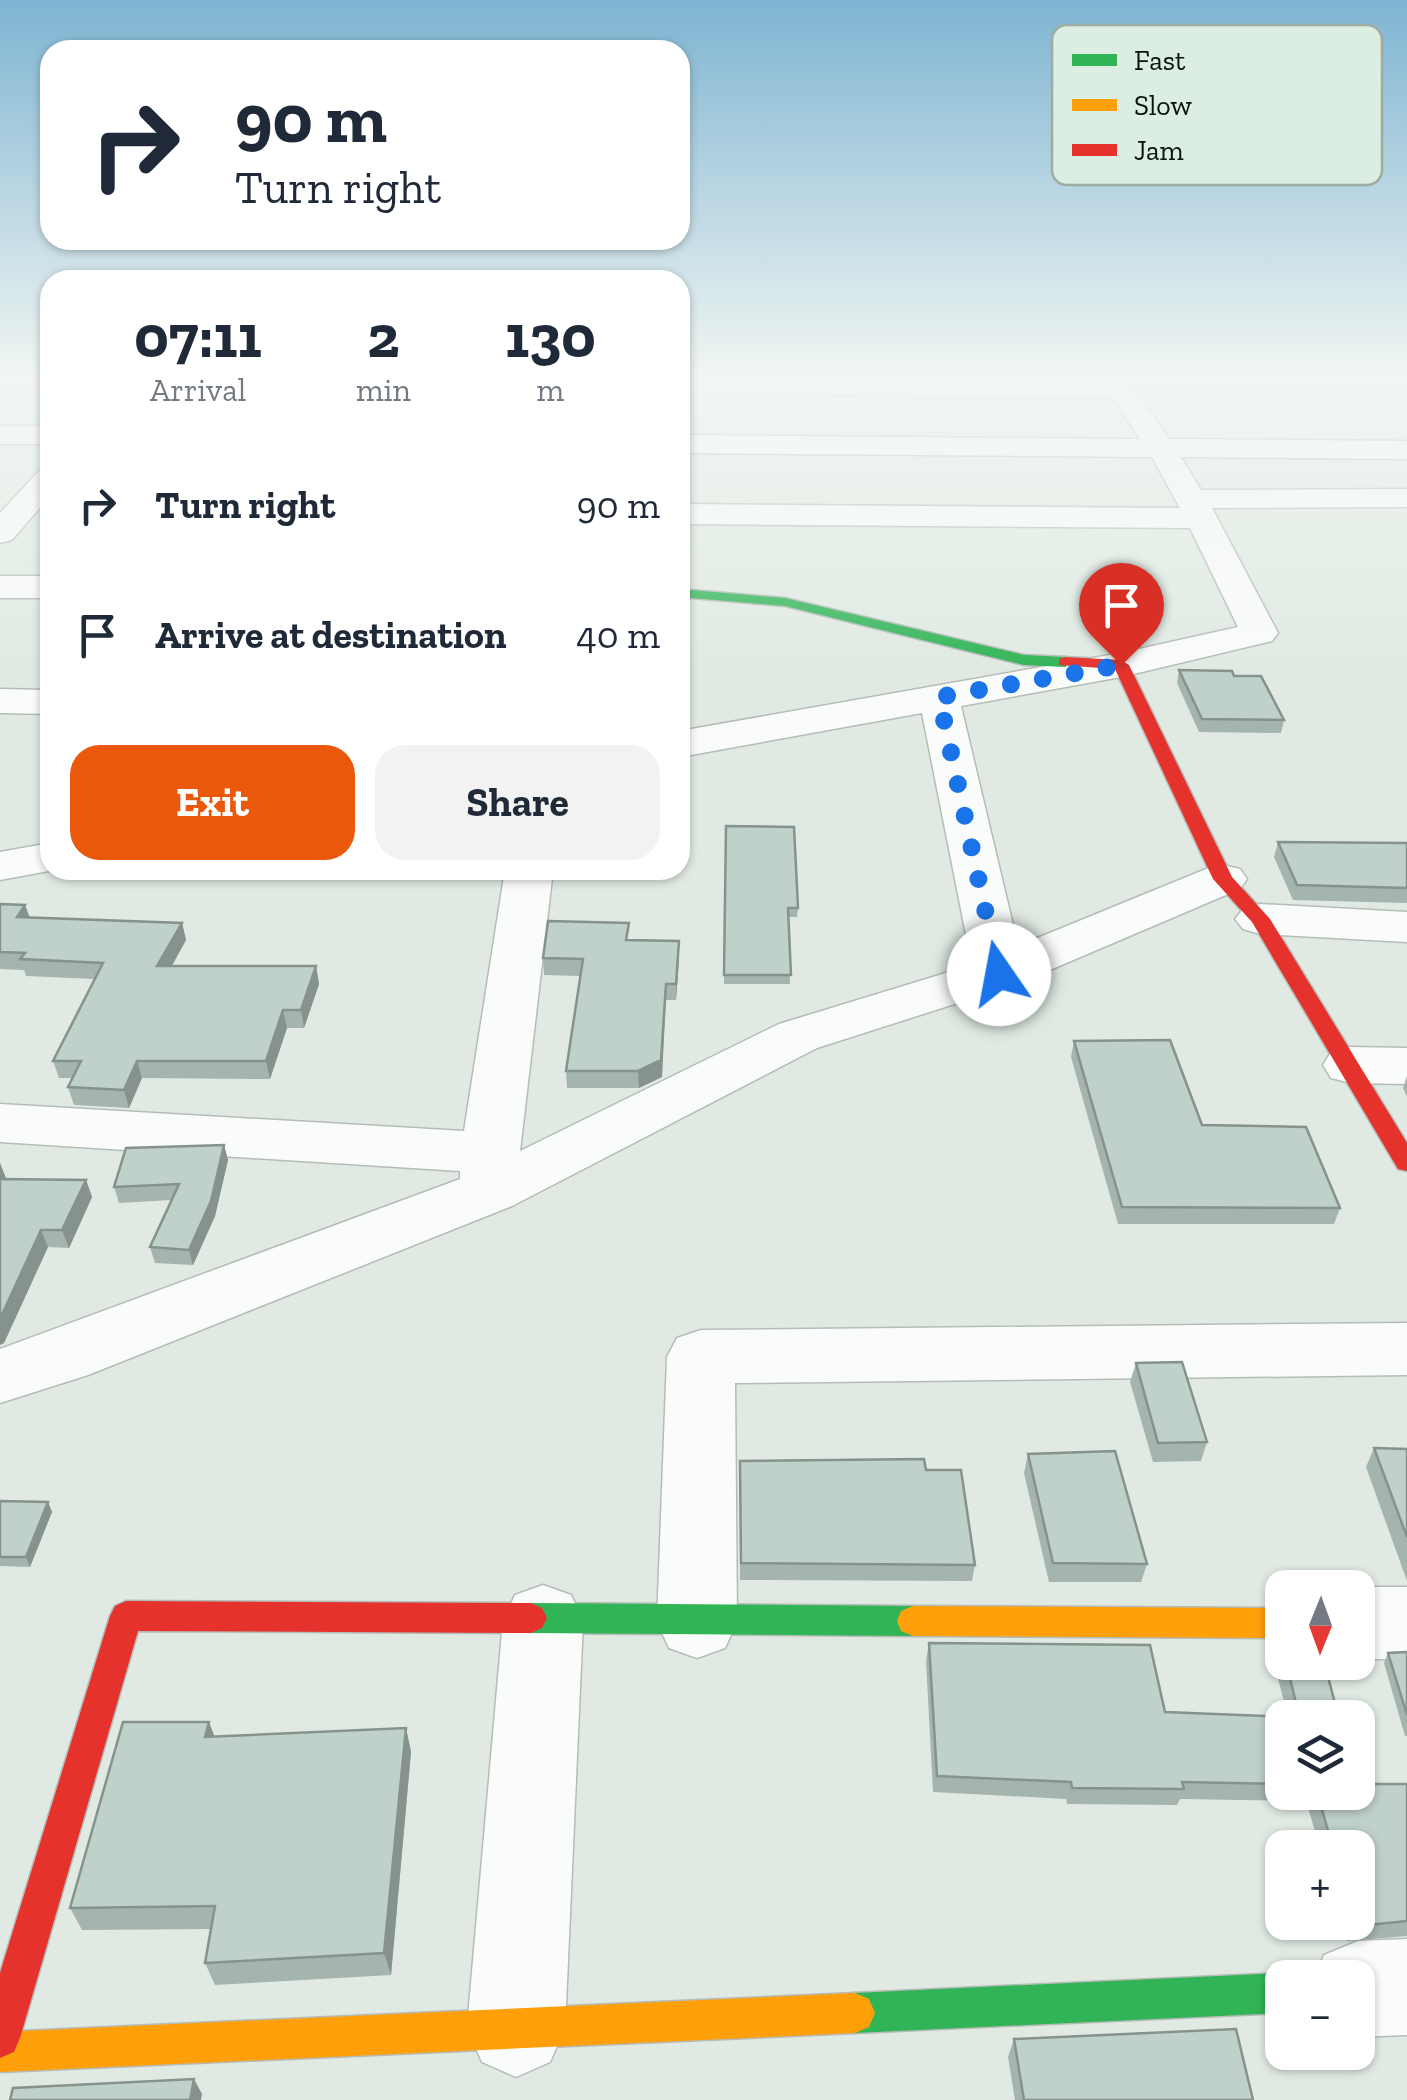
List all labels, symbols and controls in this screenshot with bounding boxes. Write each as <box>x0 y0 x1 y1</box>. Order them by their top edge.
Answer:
legend <box>1052 25 1382 185</box>
text: Fast <box>1134 44 1186 77</box>
text: 90 m <box>235 76 387 160</box>
icon: right <box>70 80 200 210</box>
text: Slow <box>1134 89 1192 122</box>
text: Jam <box>1134 134 1184 167</box>
text: Turn right <box>235 161 441 215</box>
text: 07:11 <box>134 300 262 372</box>
text: 2 <box>367 300 400 372</box>
text: 130 <box>505 300 596 372</box>
text: Arrival <box>150 371 246 409</box>
text: min <box>356 371 411 409</box>
text: m <box>537 371 564 409</box>
icon: right <box>70 478 125 533</box>
text: Turn right <box>155 482 335 528</box>
text: 90 m <box>577 482 660 528</box>
pin <box>1079 563 1164 666</box>
icon: arrive <box>1094 578 1149 633</box>
icon: arrive <box>70 608 125 663</box>
text: Arrive at destination <box>155 612 506 658</box>
text: 40 m <box>576 612 660 658</box>
button: Exit <box>70 745 355 860</box>
button: Share <box>375 745 660 860</box>
position arrow <box>947 922 1051 1026</box>
north arrow <box>1265 1570 1375 1680</box>
map controls <box>1265 1570 1375 2070</box>
button: layers <box>1265 1700 1375 1810</box>
button: + <box>1265 1830 1375 1940</box>
button: − <box>1265 1960 1375 2070</box>

